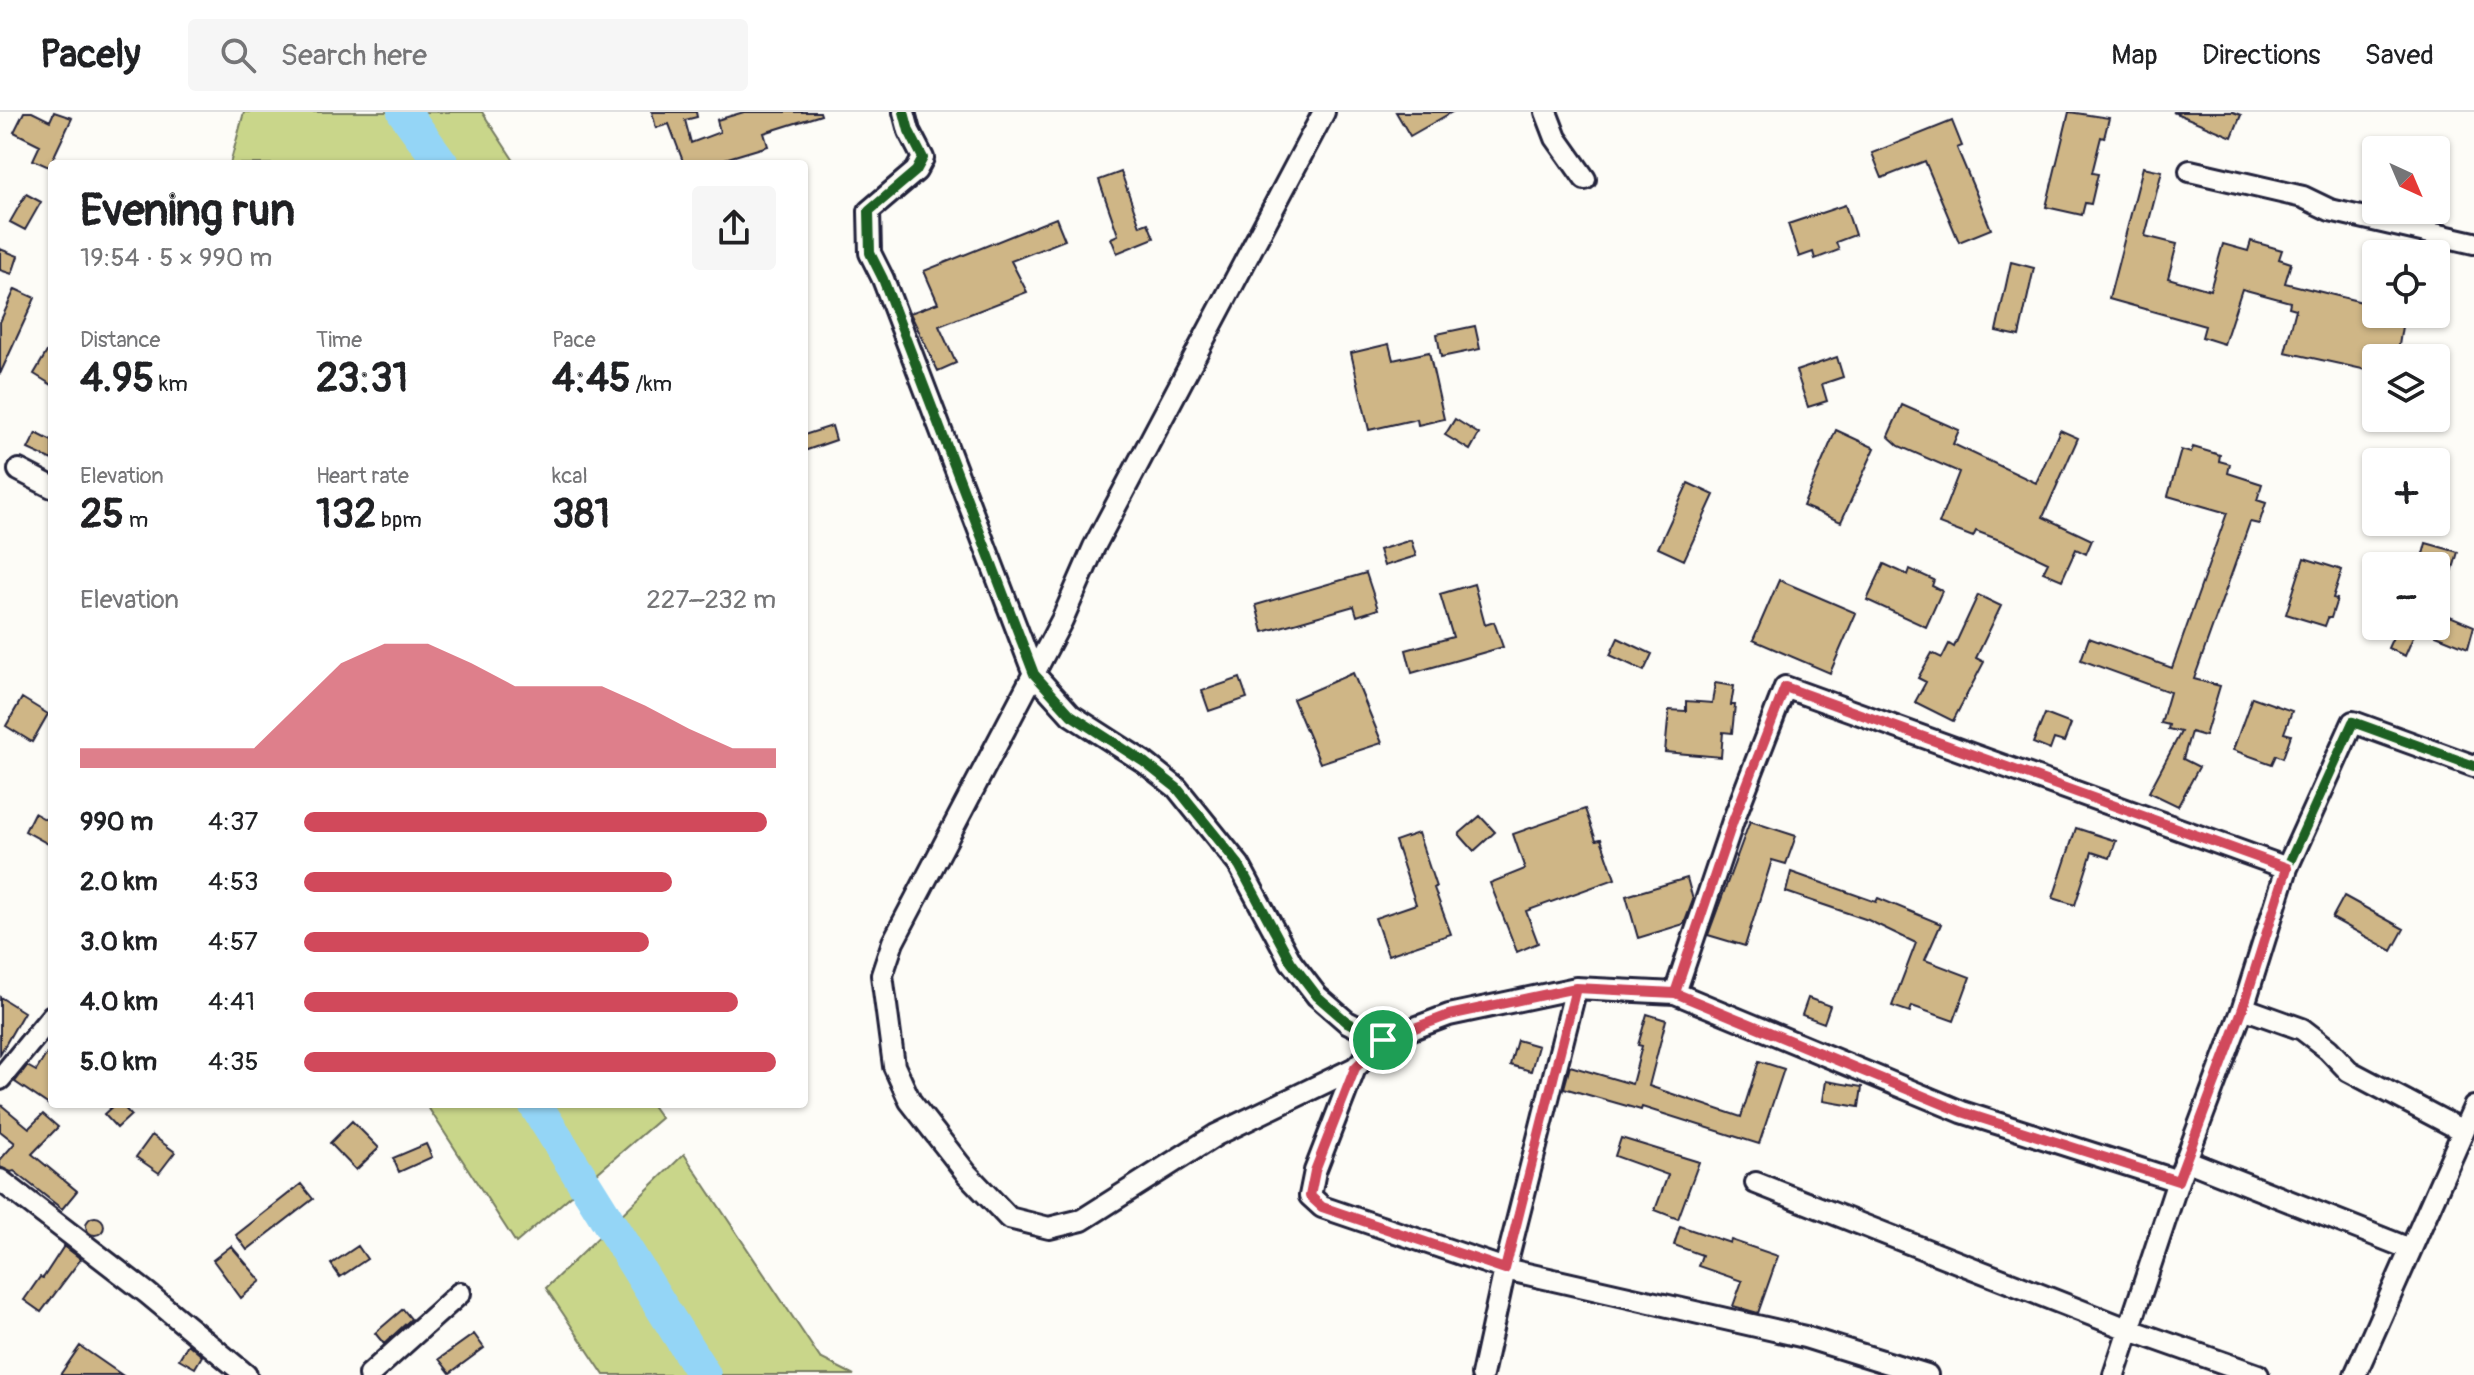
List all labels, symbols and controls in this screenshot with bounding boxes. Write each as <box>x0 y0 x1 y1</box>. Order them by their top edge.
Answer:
search box <box>188 19 748 91</box>
text: Pacely <box>40 31 140 79</box>
icon: search <box>216 33 260 77</box>
text: Search here <box>280 37 427 74</box>
text: Map <box>2111 38 2158 73</box>
text: Directions <box>2202 38 2321 73</box>
text: Saved <box>2365 38 2434 73</box>
north arrow <box>2362 136 2450 224</box>
map controls <box>2362 136 2450 640</box>
text: Evening run <box>80 184 295 239</box>
button: share <box>692 186 776 270</box>
button: locate <box>2362 240 2450 328</box>
text: 19:54 · 5 × 990 m <box>80 242 272 274</box>
text: Distance <box>80 326 160 354</box>
text: Time <box>316 326 362 354</box>
text: Pace <box>552 326 596 354</box>
button: layers <box>2362 344 2450 432</box>
text: 4.95 <box>80 354 154 403</box>
text: 23:31 <box>316 354 408 403</box>
text: 4:45 <box>552 354 631 403</box>
text: km <box>154 370 188 398</box>
text: /km <box>631 370 672 398</box>
button: + <box>2362 448 2450 536</box>
text: Elevation <box>80 462 164 490</box>
text: Heart rate <box>316 462 409 490</box>
text: kcal <box>552 462 588 490</box>
text: 25 <box>80 490 124 539</box>
text: 132 <box>316 490 376 539</box>
text: 381 <box>552 490 610 539</box>
text: m <box>124 506 148 534</box>
text: bpm <box>376 506 422 534</box>
button: − <box>2362 552 2450 640</box>
text: Elevation <box>80 584 179 616</box>
text: 227–232 m <box>646 584 776 616</box>
text: 990 m <box>80 806 153 838</box>
text: 4:37 <box>208 806 258 838</box>
text: 2.0 km <box>80 866 158 898</box>
text: 4:53 <box>208 866 259 898</box>
text: 3.0 km <box>80 926 158 958</box>
text: 4:57 <box>208 926 258 958</box>
text: 4.0 km <box>80 986 158 1018</box>
text: 4:41 <box>208 986 255 1018</box>
pin <box>1349 1006 1417 1074</box>
icon: arrive <box>1361 1018 1405 1062</box>
text: 5.0 km <box>80 1046 157 1078</box>
text: 4:35 <box>208 1046 259 1078</box>

